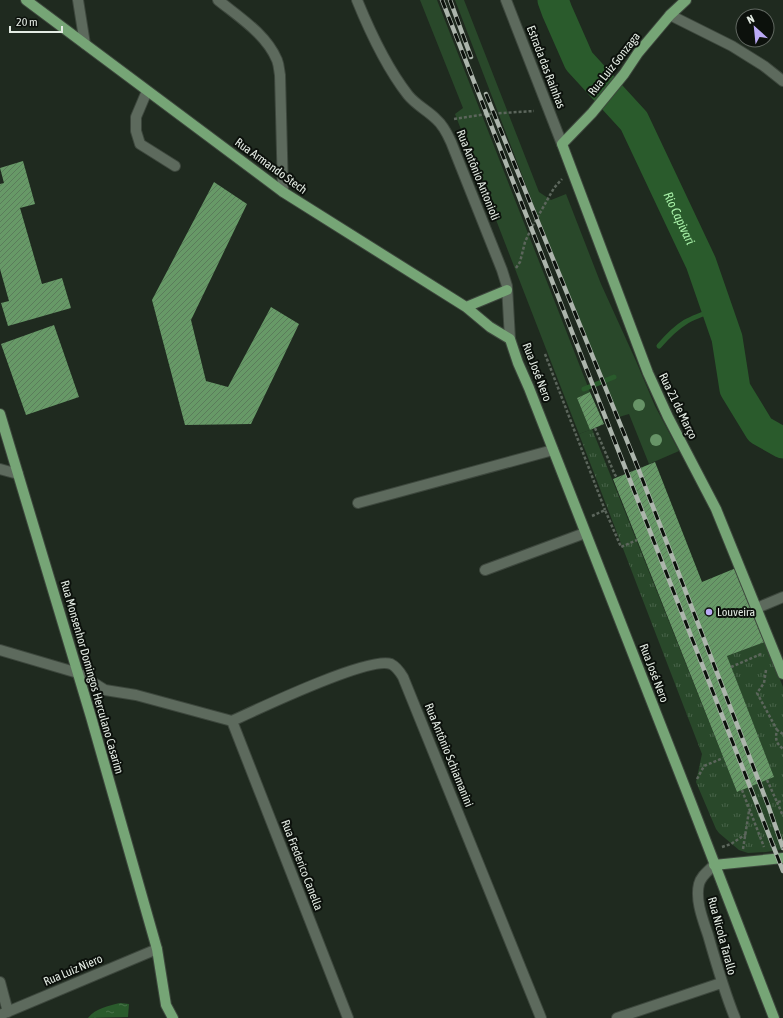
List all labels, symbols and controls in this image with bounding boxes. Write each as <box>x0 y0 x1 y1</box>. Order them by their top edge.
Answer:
scale bar <box>10 8 62 34</box>
north arrow <box>735 8 775 48</box>
text: N <box>745 12 756 26</box>
text: 20 m <box>16 15 38 29</box>
street label: Estrada das Rainhas <box>524 24 568 110</box>
street label: Rua Luiz Gonzaga <box>585 30 643 98</box>
street label: Rua Antônio Antonioli <box>453 128 503 222</box>
street label: Rua Armando Stech <box>232 135 310 197</box>
water label: Rio Capivari <box>661 189 699 247</box>
street label: Rua José Nero <box>519 341 555 404</box>
street label: Rua 21 de Março <box>656 371 700 442</box>
street label: Rua Monsenhor Domingos Herculano Casarim <box>58 579 126 775</box>
place label: Louveira <box>717 605 755 619</box>
marker: Louveira <box>704 607 714 617</box>
street label: Rua José Nero <box>636 642 672 705</box>
street label: Rua Antônio Schiamanini <box>422 701 476 809</box>
street label: Rua Frederico Canella <box>278 818 326 912</box>
street label: Rua Nicola Tarallo <box>705 895 739 977</box>
street label: Rua Luiz Niero <box>41 951 105 989</box>

